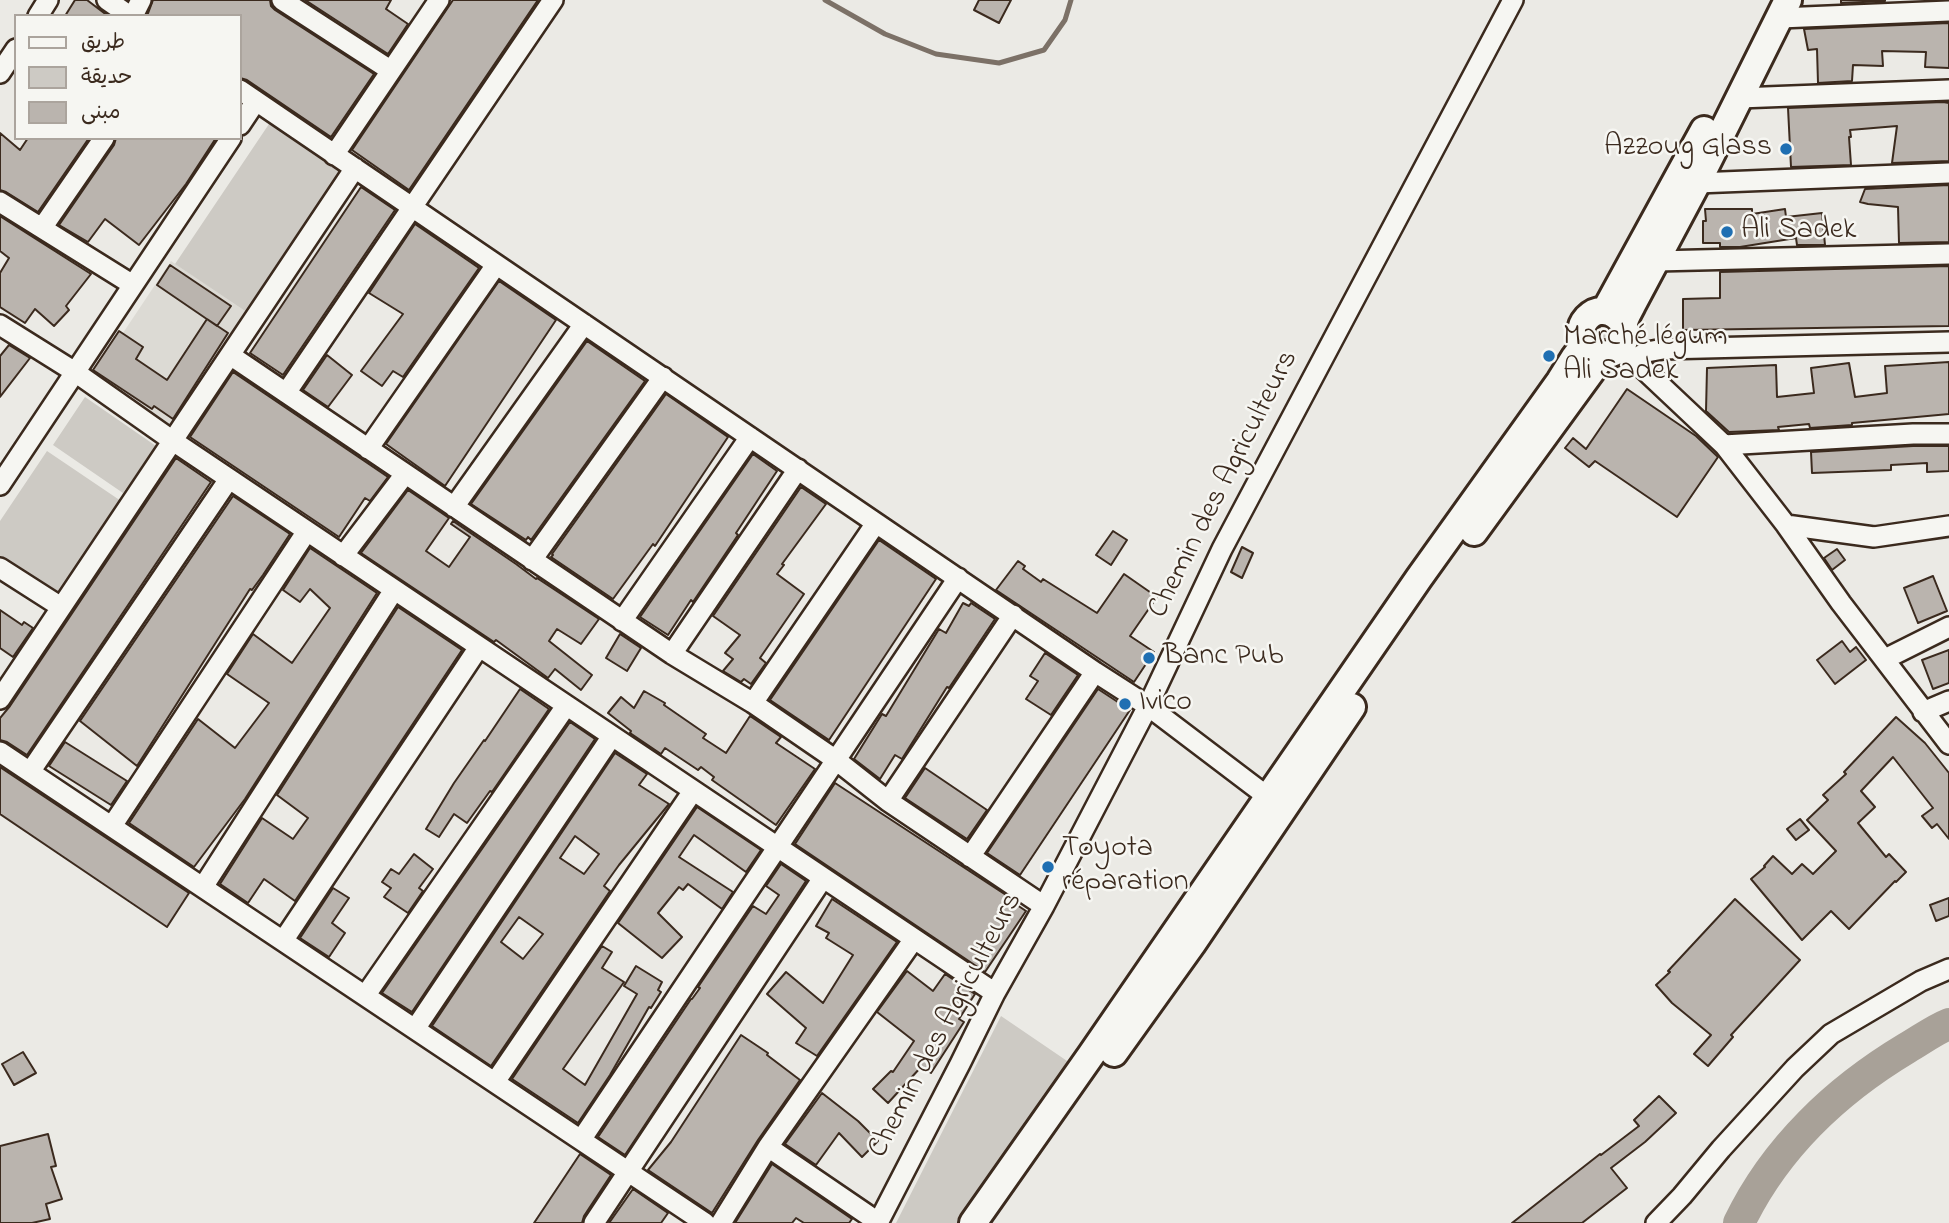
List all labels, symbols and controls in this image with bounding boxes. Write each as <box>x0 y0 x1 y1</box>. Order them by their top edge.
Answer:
legend <box>14 14 242 140</box>
text: طريق <box>81 28 125 58</box>
text: حديقة <box>81 63 132 93</box>
text: مبنى <box>81 98 120 128</box>
place label: Azzoug Glass <box>1604 131 1772 167</box>
marker: Azzoug Glass <box>1778 141 1794 157</box>
place label: Ali Sadek <box>1741 214 1856 250</box>
marker: Ali Sadek <box>1719 224 1735 240</box>
place label: Marché légum Ali Sadek <box>1563 321 1728 392</box>
street label: Chemin des Agriculteurs <box>1142 345 1308 625</box>
marker: Marché légum Ali Sadek <box>1541 348 1557 364</box>
place label: Banc Pub <box>1163 640 1283 676</box>
marker: Banc Pub <box>1141 650 1157 666</box>
place label: Ivico <box>1139 686 1192 722</box>
marker: Ivico <box>1117 696 1133 712</box>
place label: Toyota réparation <box>1062 832 1189 902</box>
marker: Toyota réparation <box>1040 859 1056 875</box>
street label: Chemin des Agriculteurs <box>862 887 1032 1165</box>

